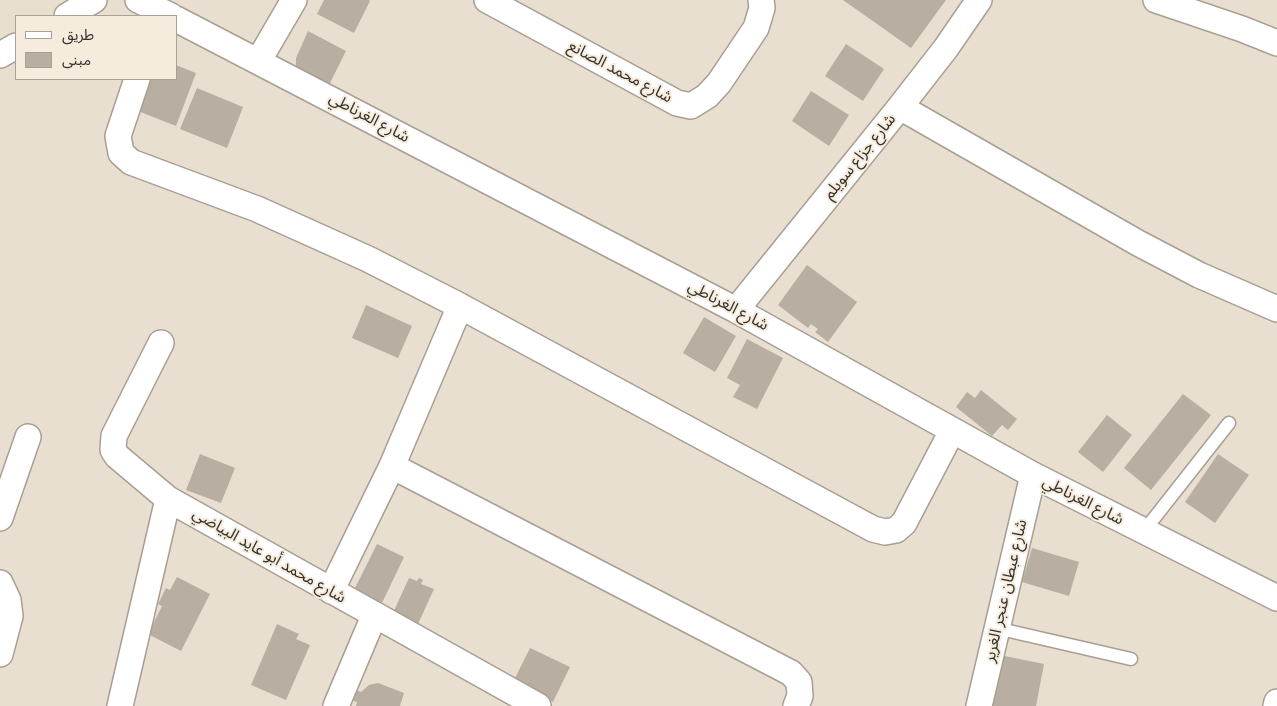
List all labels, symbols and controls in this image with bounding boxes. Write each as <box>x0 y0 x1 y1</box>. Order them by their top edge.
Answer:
legend <box>15 15 178 80</box>
text: طريق <box>62 24 94 45</box>
street label: شارع محمد الصانع <box>565 36 675 108</box>
text: مبنى <box>62 49 91 70</box>
street label: شارع الغرناطي <box>325 89 413 147</box>
street label: شارع جزاع سويلم <box>820 110 900 204</box>
street label: شارع الغرناطي <box>684 277 772 335</box>
street label: شارع الغرناطي <box>1039 472 1127 530</box>
street label: شارع محمد أبو عايد البياضي <box>189 504 349 608</box>
street label: شارع عبطان عنجر الغرير <box>980 518 1032 664</box>

